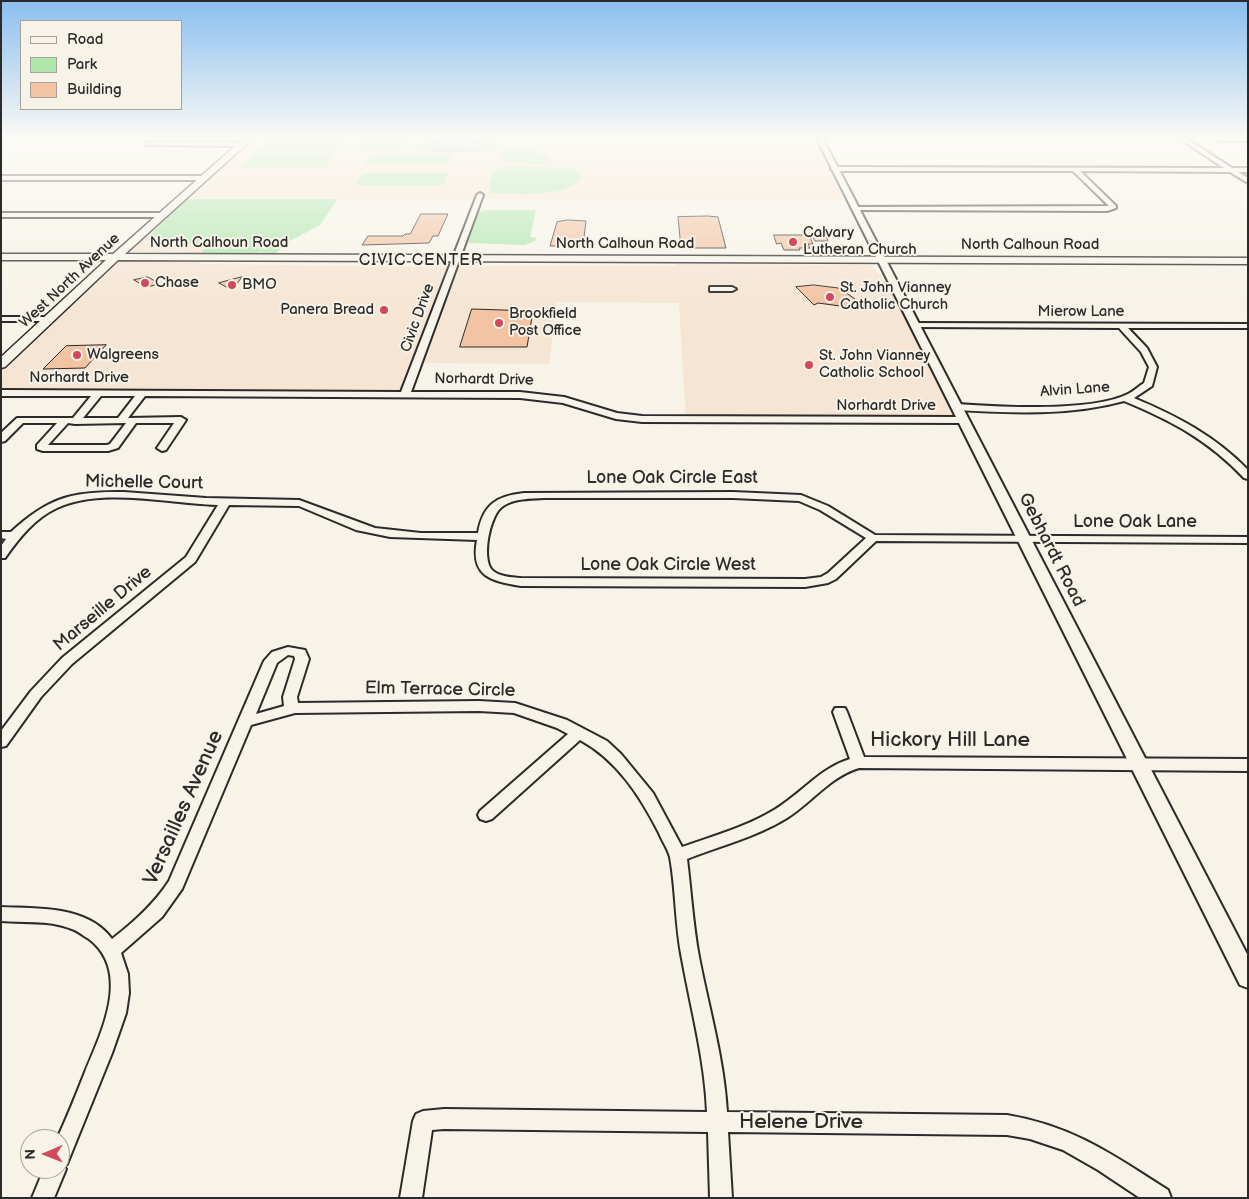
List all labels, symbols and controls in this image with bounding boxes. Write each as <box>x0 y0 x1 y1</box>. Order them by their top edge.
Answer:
legend <box>20 20 182 110</box>
text: Road <box>67 30 103 49</box>
text: Park <box>67 55 97 74</box>
text: Building <box>67 80 122 99</box>
place label: Calvary Lutheran Church <box>803 224 917 259</box>
street label: West North Avenue <box>16 230 124 332</box>
street label: North Calhoun Road <box>150 234 288 252</box>
street label: North Calhoun Road <box>556 235 694 253</box>
marker: Calvary Lutheran Church <box>787 236 799 248</box>
street label: North Calhoun Road <box>961 236 1099 254</box>
district label: CIVIC CENTER <box>357 251 485 271</box>
place label: Chase <box>155 274 199 292</box>
place label: BMO <box>242 276 277 294</box>
marker: Chase <box>139 277 151 289</box>
marker: BMO <box>226 279 238 291</box>
place label: St. John Vianney Catholic Church <box>840 279 951 314</box>
street label: Civic Drive <box>397 281 439 355</box>
marker: St. John Vianney Catholic Church <box>824 291 836 303</box>
place label: Panera Bread <box>280 301 374 319</box>
street label: Mierow Lane <box>1037 303 1125 321</box>
marker: Panera Bread <box>378 304 390 316</box>
place label: Brookfield Post Office <box>509 305 581 340</box>
marker: Brookfield Post Office <box>493 317 505 329</box>
place label: Walgreens <box>87 346 159 364</box>
place label: St. John Vianney Catholic School <box>819 347 930 382</box>
marker: Walgreens <box>71 349 83 361</box>
marker: St. John Vianney Catholic School <box>803 359 815 371</box>
street label: Norhardt Drive <box>29 369 129 387</box>
street label: Norhardt Drive <box>434 370 534 390</box>
street label: Alvin Lane <box>1040 379 1110 401</box>
street label: Norhardt Drive <box>836 397 936 415</box>
street label: Lone Oak Circle East <box>586 467 758 489</box>
street label: Michelle Court <box>85 471 203 495</box>
street label: Gebhardt Road <box>1013 489 1089 611</box>
street label: Lone Oak Lane <box>1073 511 1197 533</box>
street label: Lone Oak Circle West <box>580 554 756 576</box>
street label: Marseille Drive <box>49 562 157 656</box>
street label: Elm Terrace Circle <box>365 678 515 702</box>
street label: Versailles Avenue <box>139 727 229 889</box>
street label: Hickory Hill Lane <box>870 728 1030 754</box>
street label: Helene Drive <box>739 1110 863 1136</box>
north arrow <box>20 1129 70 1179</box>
text: N <box>22 1149 39 1160</box>

